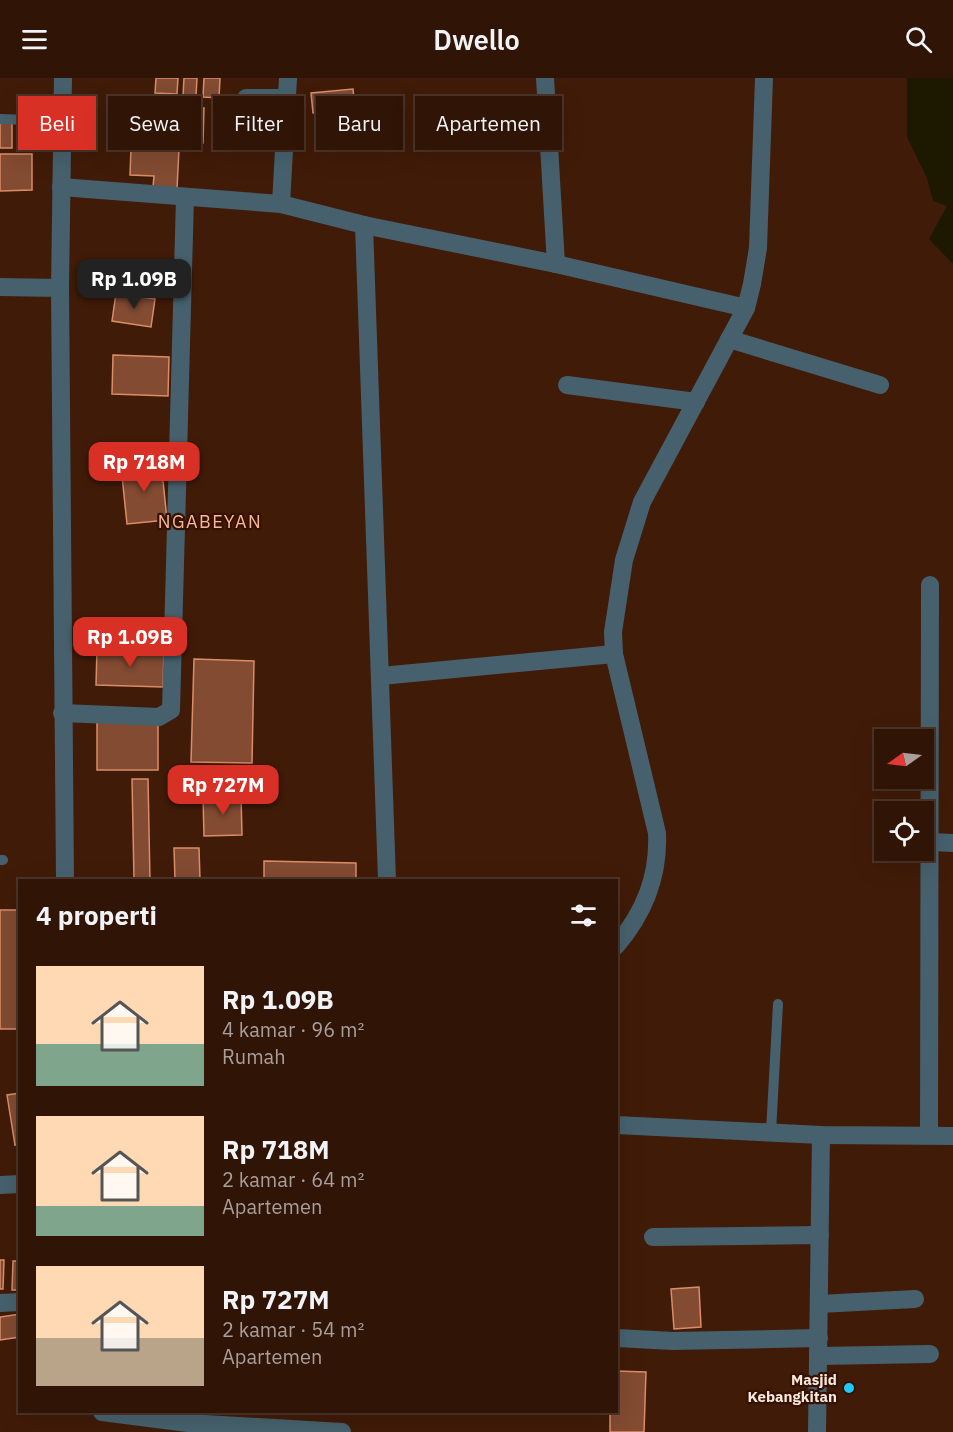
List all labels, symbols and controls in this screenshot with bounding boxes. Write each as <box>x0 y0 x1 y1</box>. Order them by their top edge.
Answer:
text: Dwello <box>433 22 520 57</box>
icon: menu <box>18 23 51 56</box>
icon: search <box>902 23 935 56</box>
chip: Beli <box>18 96 96 150</box>
chip: Sewa <box>108 96 201 150</box>
chip: Filter <box>213 96 304 150</box>
chip: Baru <box>316 96 403 150</box>
chip: Apartemen <box>415 96 562 150</box>
pin: Rp 1.09B <box>72 259 196 310</box>
text: Rp 1.09B <box>91 265 177 292</box>
pin: Rp 718M <box>89 442 199 493</box>
text: Rp 718M <box>103 448 185 475</box>
district label: NGABEYAN <box>158 510 262 533</box>
pin: Rp 1.09B <box>68 617 192 668</box>
text: Rp 1.09B <box>87 623 173 650</box>
north arrow <box>874 729 934 789</box>
map controls <box>874 729 934 861</box>
pin: Rp 727M <box>168 765 278 816</box>
text: Rp 727M <box>182 771 264 798</box>
button: locate <box>874 801 934 861</box>
text: 4 properti <box>36 898 157 932</box>
icon: filters <box>567 899 600 932</box>
text: Rp 1.09B <box>222 982 334 1016</box>
icon: home <box>84 990 156 1062</box>
text: 4 kamar · 96 m² <box>222 1016 364 1043</box>
text: Rumah <box>222 1043 286 1070</box>
text: Rp 718M <box>222 1132 330 1166</box>
icon: home <box>84 1140 156 1212</box>
text: 2 kamar · 64 m² <box>222 1166 364 1193</box>
text: Apartemen <box>222 1193 322 1220</box>
text: Rp 727M <box>222 1282 330 1316</box>
icon: home <box>84 1290 156 1362</box>
text: 2 kamar · 54 m² <box>222 1316 364 1343</box>
text: Apartemen <box>222 1343 322 1370</box>
place label: Masjid Kebangkitan <box>747 1370 837 1406</box>
marker: Masjid Kebangkitan <box>842 1381 856 1395</box>

